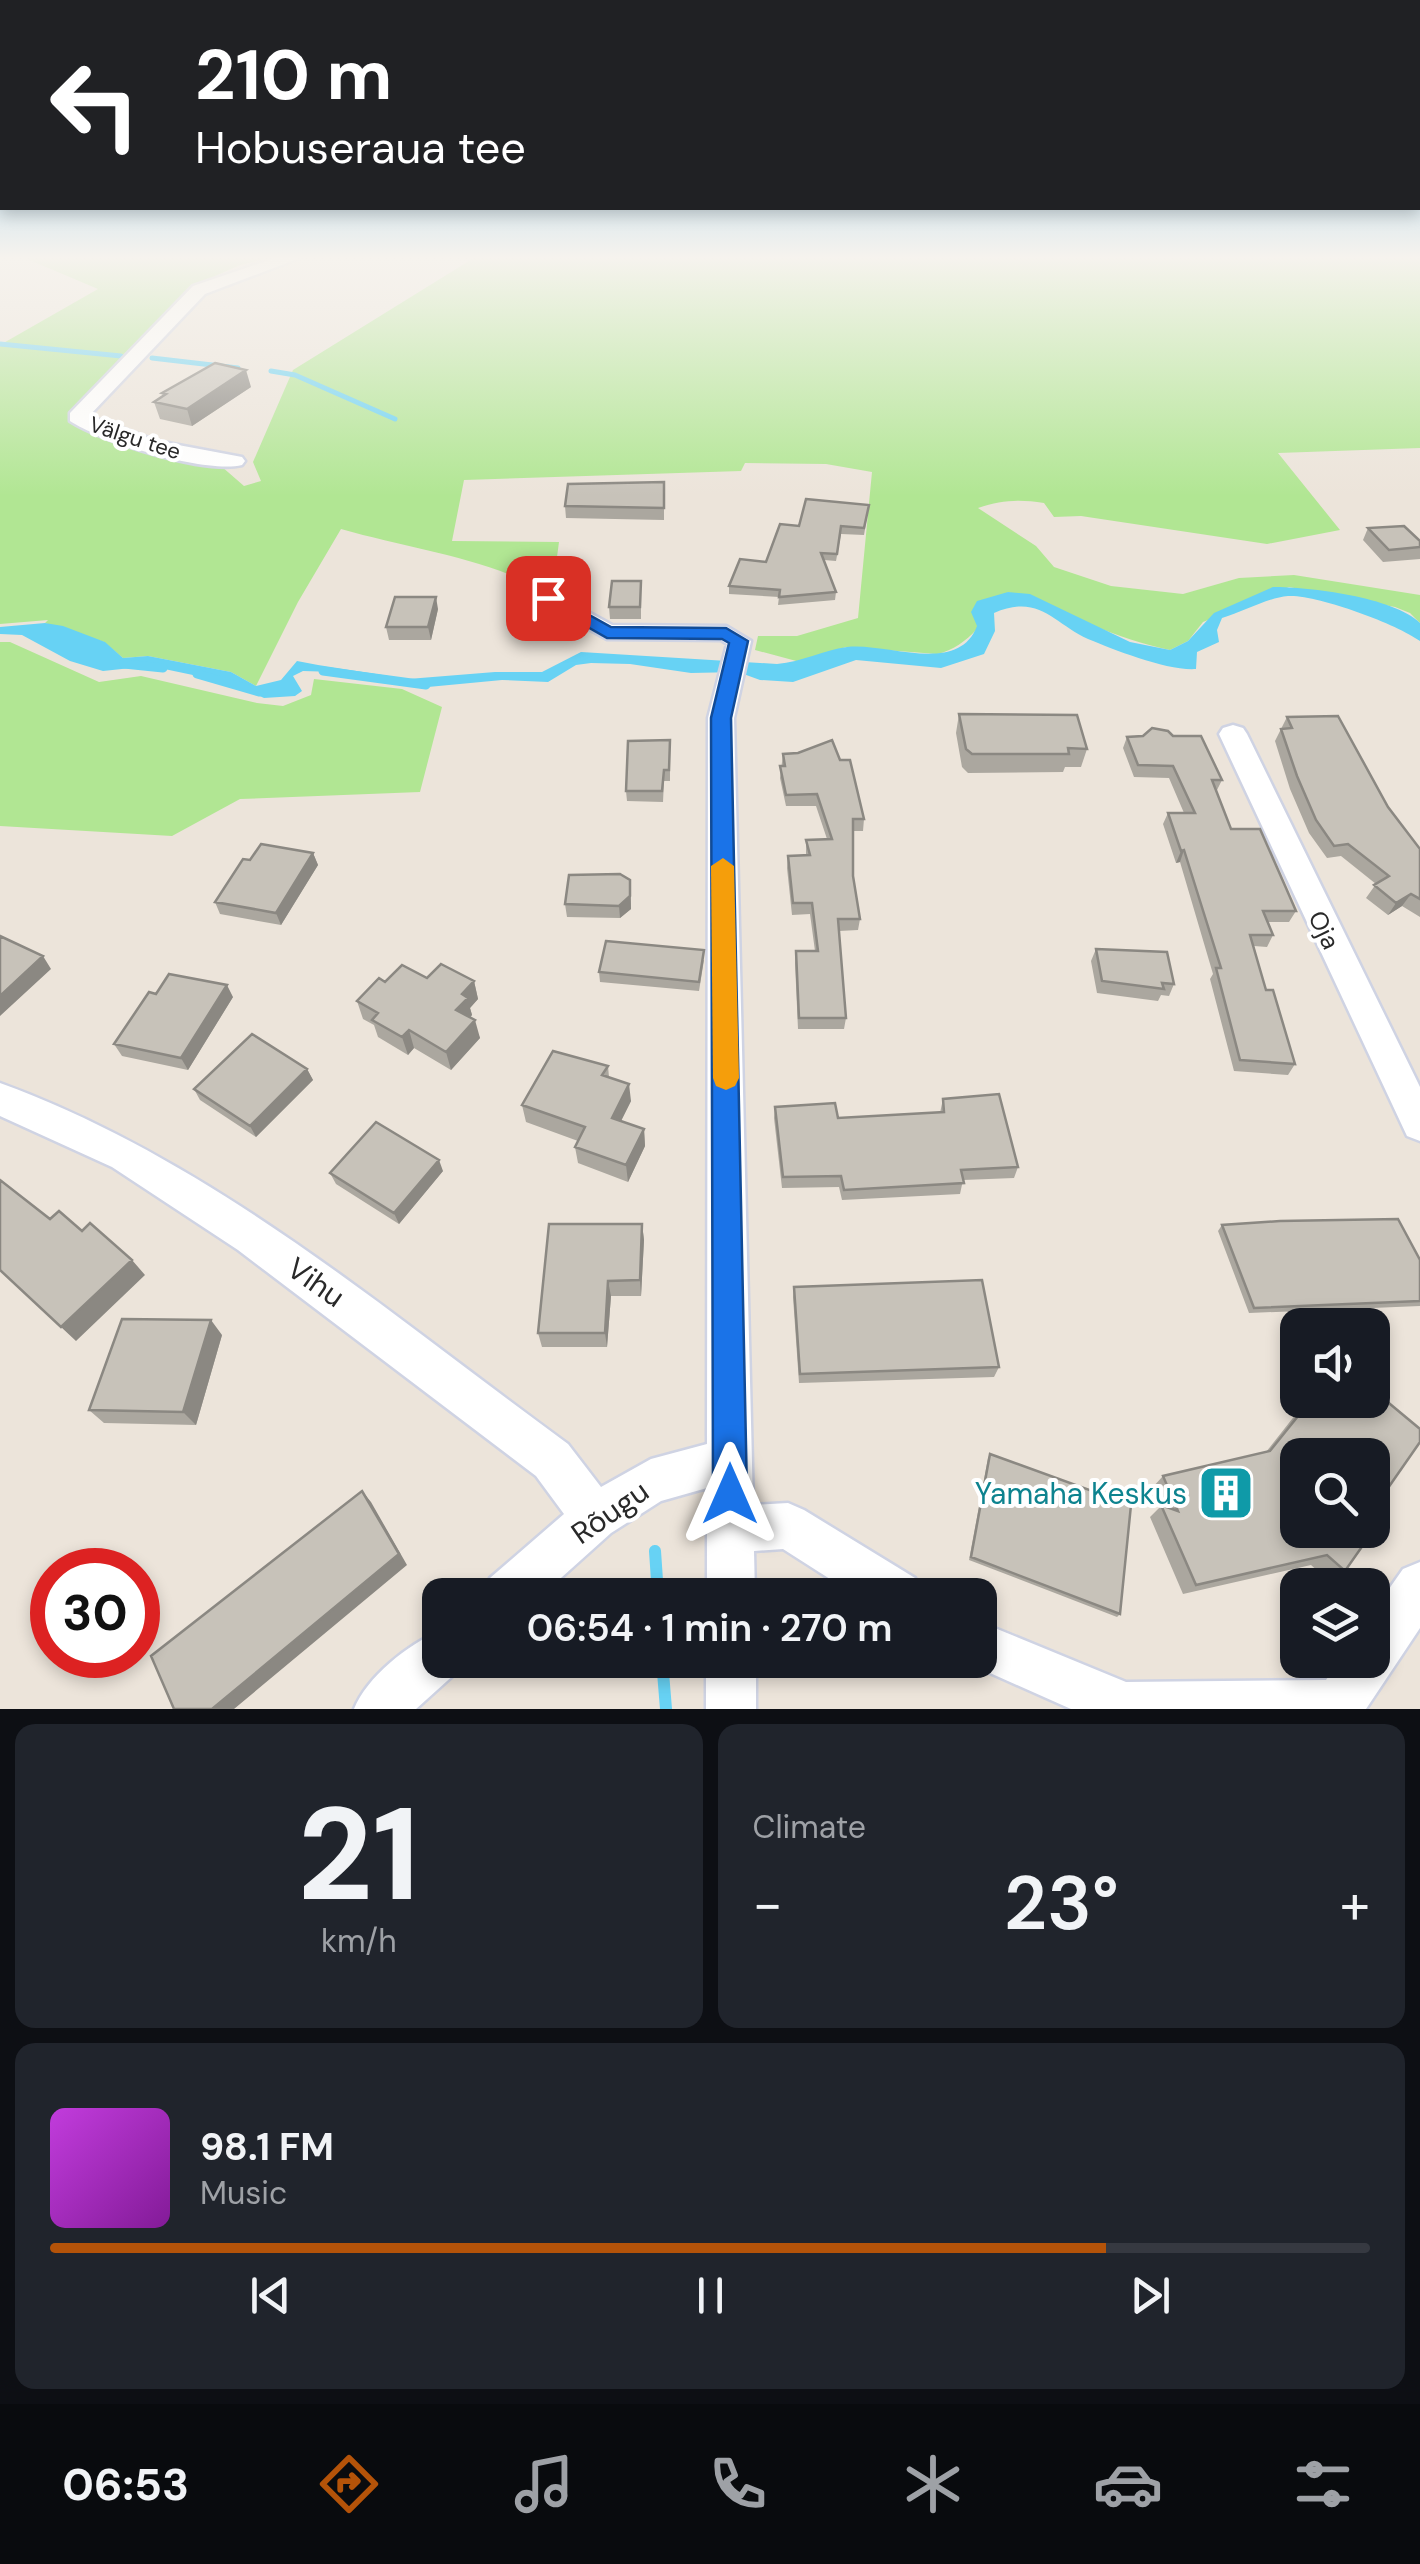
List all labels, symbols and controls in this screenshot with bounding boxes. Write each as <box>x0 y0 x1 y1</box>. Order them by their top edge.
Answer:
text: 210 m <box>195 30 392 121</box>
icon: left <box>30 40 160 170</box>
text: Hobuseraua tee <box>195 118 526 177</box>
street label: Välgu tee <box>86 410 184 466</box>
pin <box>506 556 591 641</box>
icon: arrive <box>521 571 576 626</box>
street label: Oja <box>1301 905 1347 955</box>
street label: Vihu <box>280 1248 352 1316</box>
map controls <box>1280 1308 1390 1678</box>
button: sound <box>1280 1308 1390 1418</box>
button: search <box>1280 1438 1390 1548</box>
position arrow <box>678 1442 782 1546</box>
building icon: Yamaha Keskus <box>1196 1463 1256 1523</box>
street label: Rõugu <box>564 1471 656 1553</box>
place label: Yamaha Keskus <box>975 1474 1187 1513</box>
speed limit sign: 30 <box>30 1548 160 1678</box>
button: layers <box>1280 1568 1390 1678</box>
text: 06:54 · 1 min · 270 m <box>527 1603 892 1653</box>
text: 21 <box>298 1770 420 1939</box>
text: Climate <box>753 1806 866 1848</box>
text: 23° <box>1004 1855 1119 1952</box>
text: − <box>753 1868 783 1940</box>
text: + <box>1340 1868 1370 1940</box>
text: km/h <box>321 1920 397 1962</box>
text: 98.1 FM <box>200 2122 334 2172</box>
text: Music <box>200 2172 287 2214</box>
icon: previous <box>243 2268 298 2323</box>
icon: pause <box>683 2268 738 2323</box>
icon: next <box>1123 2268 1178 2323</box>
icon: directions <box>314 2449 384 2519</box>
icon: music <box>509 2449 579 2519</box>
icon: phone <box>703 2449 773 2519</box>
icon: climate <box>898 2449 968 2519</box>
icon: car <box>1093 2449 1163 2519</box>
icon: filters <box>1288 2449 1358 2519</box>
text: 06:53 <box>62 2455 189 2514</box>

